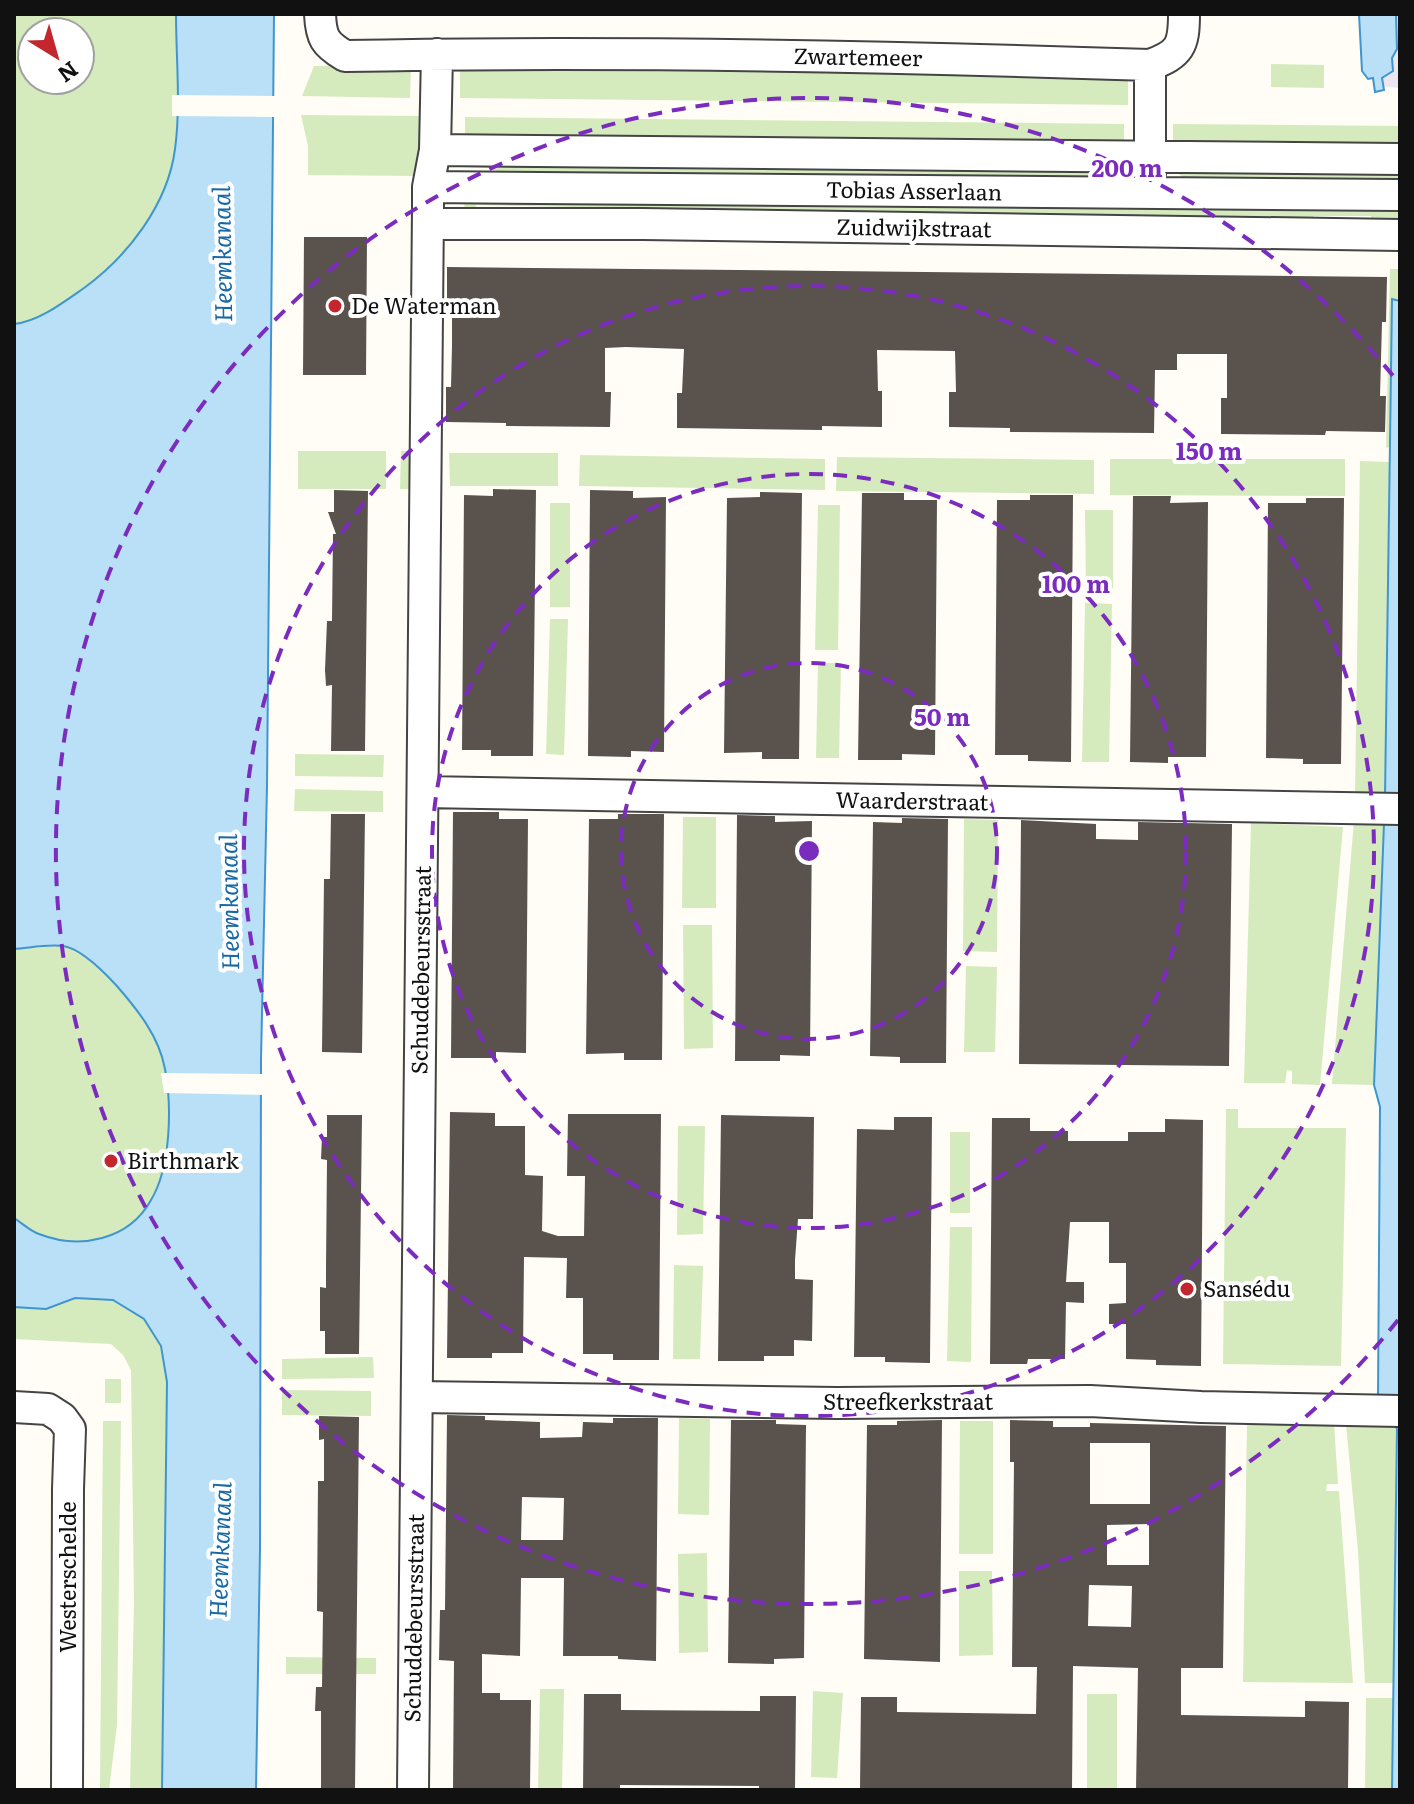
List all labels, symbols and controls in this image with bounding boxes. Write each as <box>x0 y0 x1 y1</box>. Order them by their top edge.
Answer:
north arrow <box>16 16 96 96</box>
street label: Zwartemeer <box>793 38 923 73</box>
text: N <box>52 54 86 92</box>
text: 200 m <box>1091 149 1163 184</box>
street label: Tobias Asserlaan <box>826 171 1002 208</box>
water label: Heemkanaal <box>202 185 239 322</box>
street label: Zuidwijkstraat <box>836 209 992 244</box>
place label: De Waterman <box>351 288 496 321</box>
marker: De Waterman <box>326 297 344 315</box>
text: 150 m <box>1176 432 1242 467</box>
text: 100 m <box>1042 565 1110 600</box>
text: 50 m <box>914 698 970 733</box>
street label: Waarderstraat <box>835 782 989 817</box>
water label: Heemkanaal <box>209 833 246 970</box>
centre of rings <box>795 837 823 865</box>
street label: Schuddebeursstraat <box>401 865 438 1075</box>
place label: Birthmark <box>127 1143 239 1176</box>
marker: Birthmark <box>102 1152 120 1170</box>
place label: Sansédu <box>1203 1271 1290 1304</box>
marker: Sansédu <box>1178 1280 1196 1298</box>
street label: Streefkerkstraat <box>823 1384 993 1417</box>
water label: Heemkanaal <box>199 1481 238 1619</box>
street label: Westerschelde <box>50 1501 83 1653</box>
street label: Schuddebeursstraat <box>394 1513 431 1723</box>

